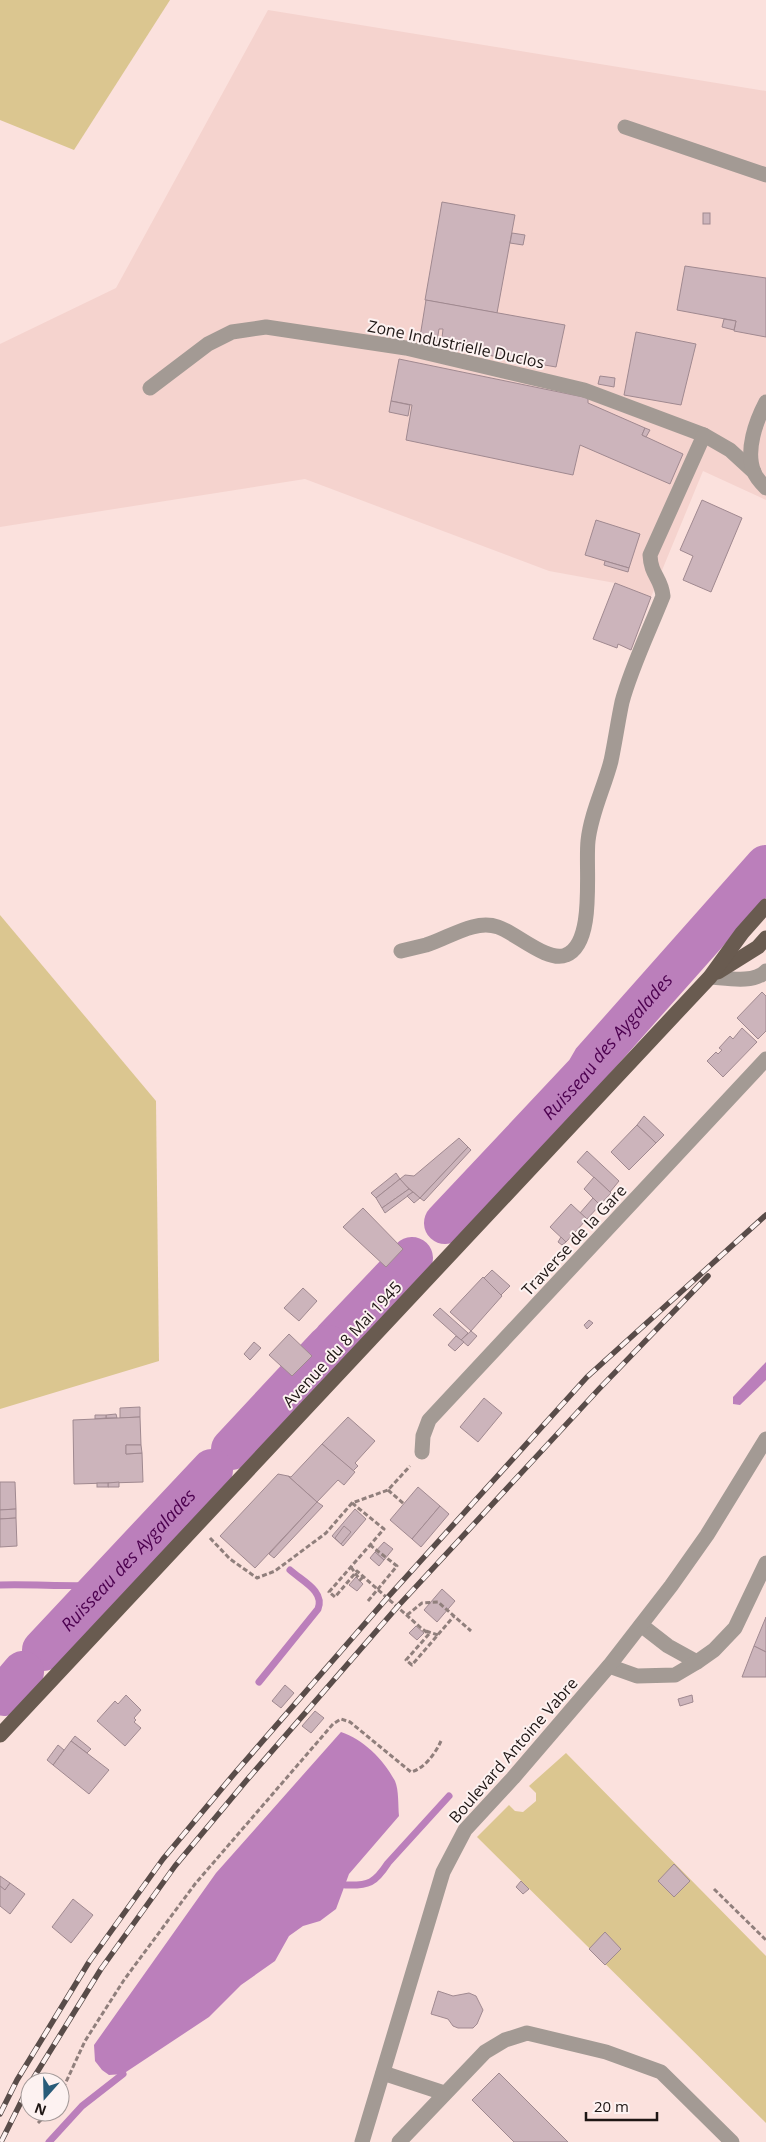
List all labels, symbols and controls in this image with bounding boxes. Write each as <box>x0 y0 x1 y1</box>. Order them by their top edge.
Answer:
street label: Zone Industrielle Duclos <box>366 315 546 373</box>
water label: Ruisseau des Aygalades <box>537 968 677 1124</box>
street label: Traverse de la Gare <box>517 1180 631 1300</box>
street label: Avenue du 8 Mai 1945 <box>278 1276 406 1412</box>
water label: Ruisseau des Aygalades <box>55 1483 201 1636</box>
street label: Boulevard Antoine Vabre <box>444 1673 582 1827</box>
north arrow <box>20 2072 70 2122</box>
scale bar <box>586 2090 657 2122</box>
text: 20 m <box>594 2096 629 2116</box>
text: N <box>32 2099 49 2121</box>

